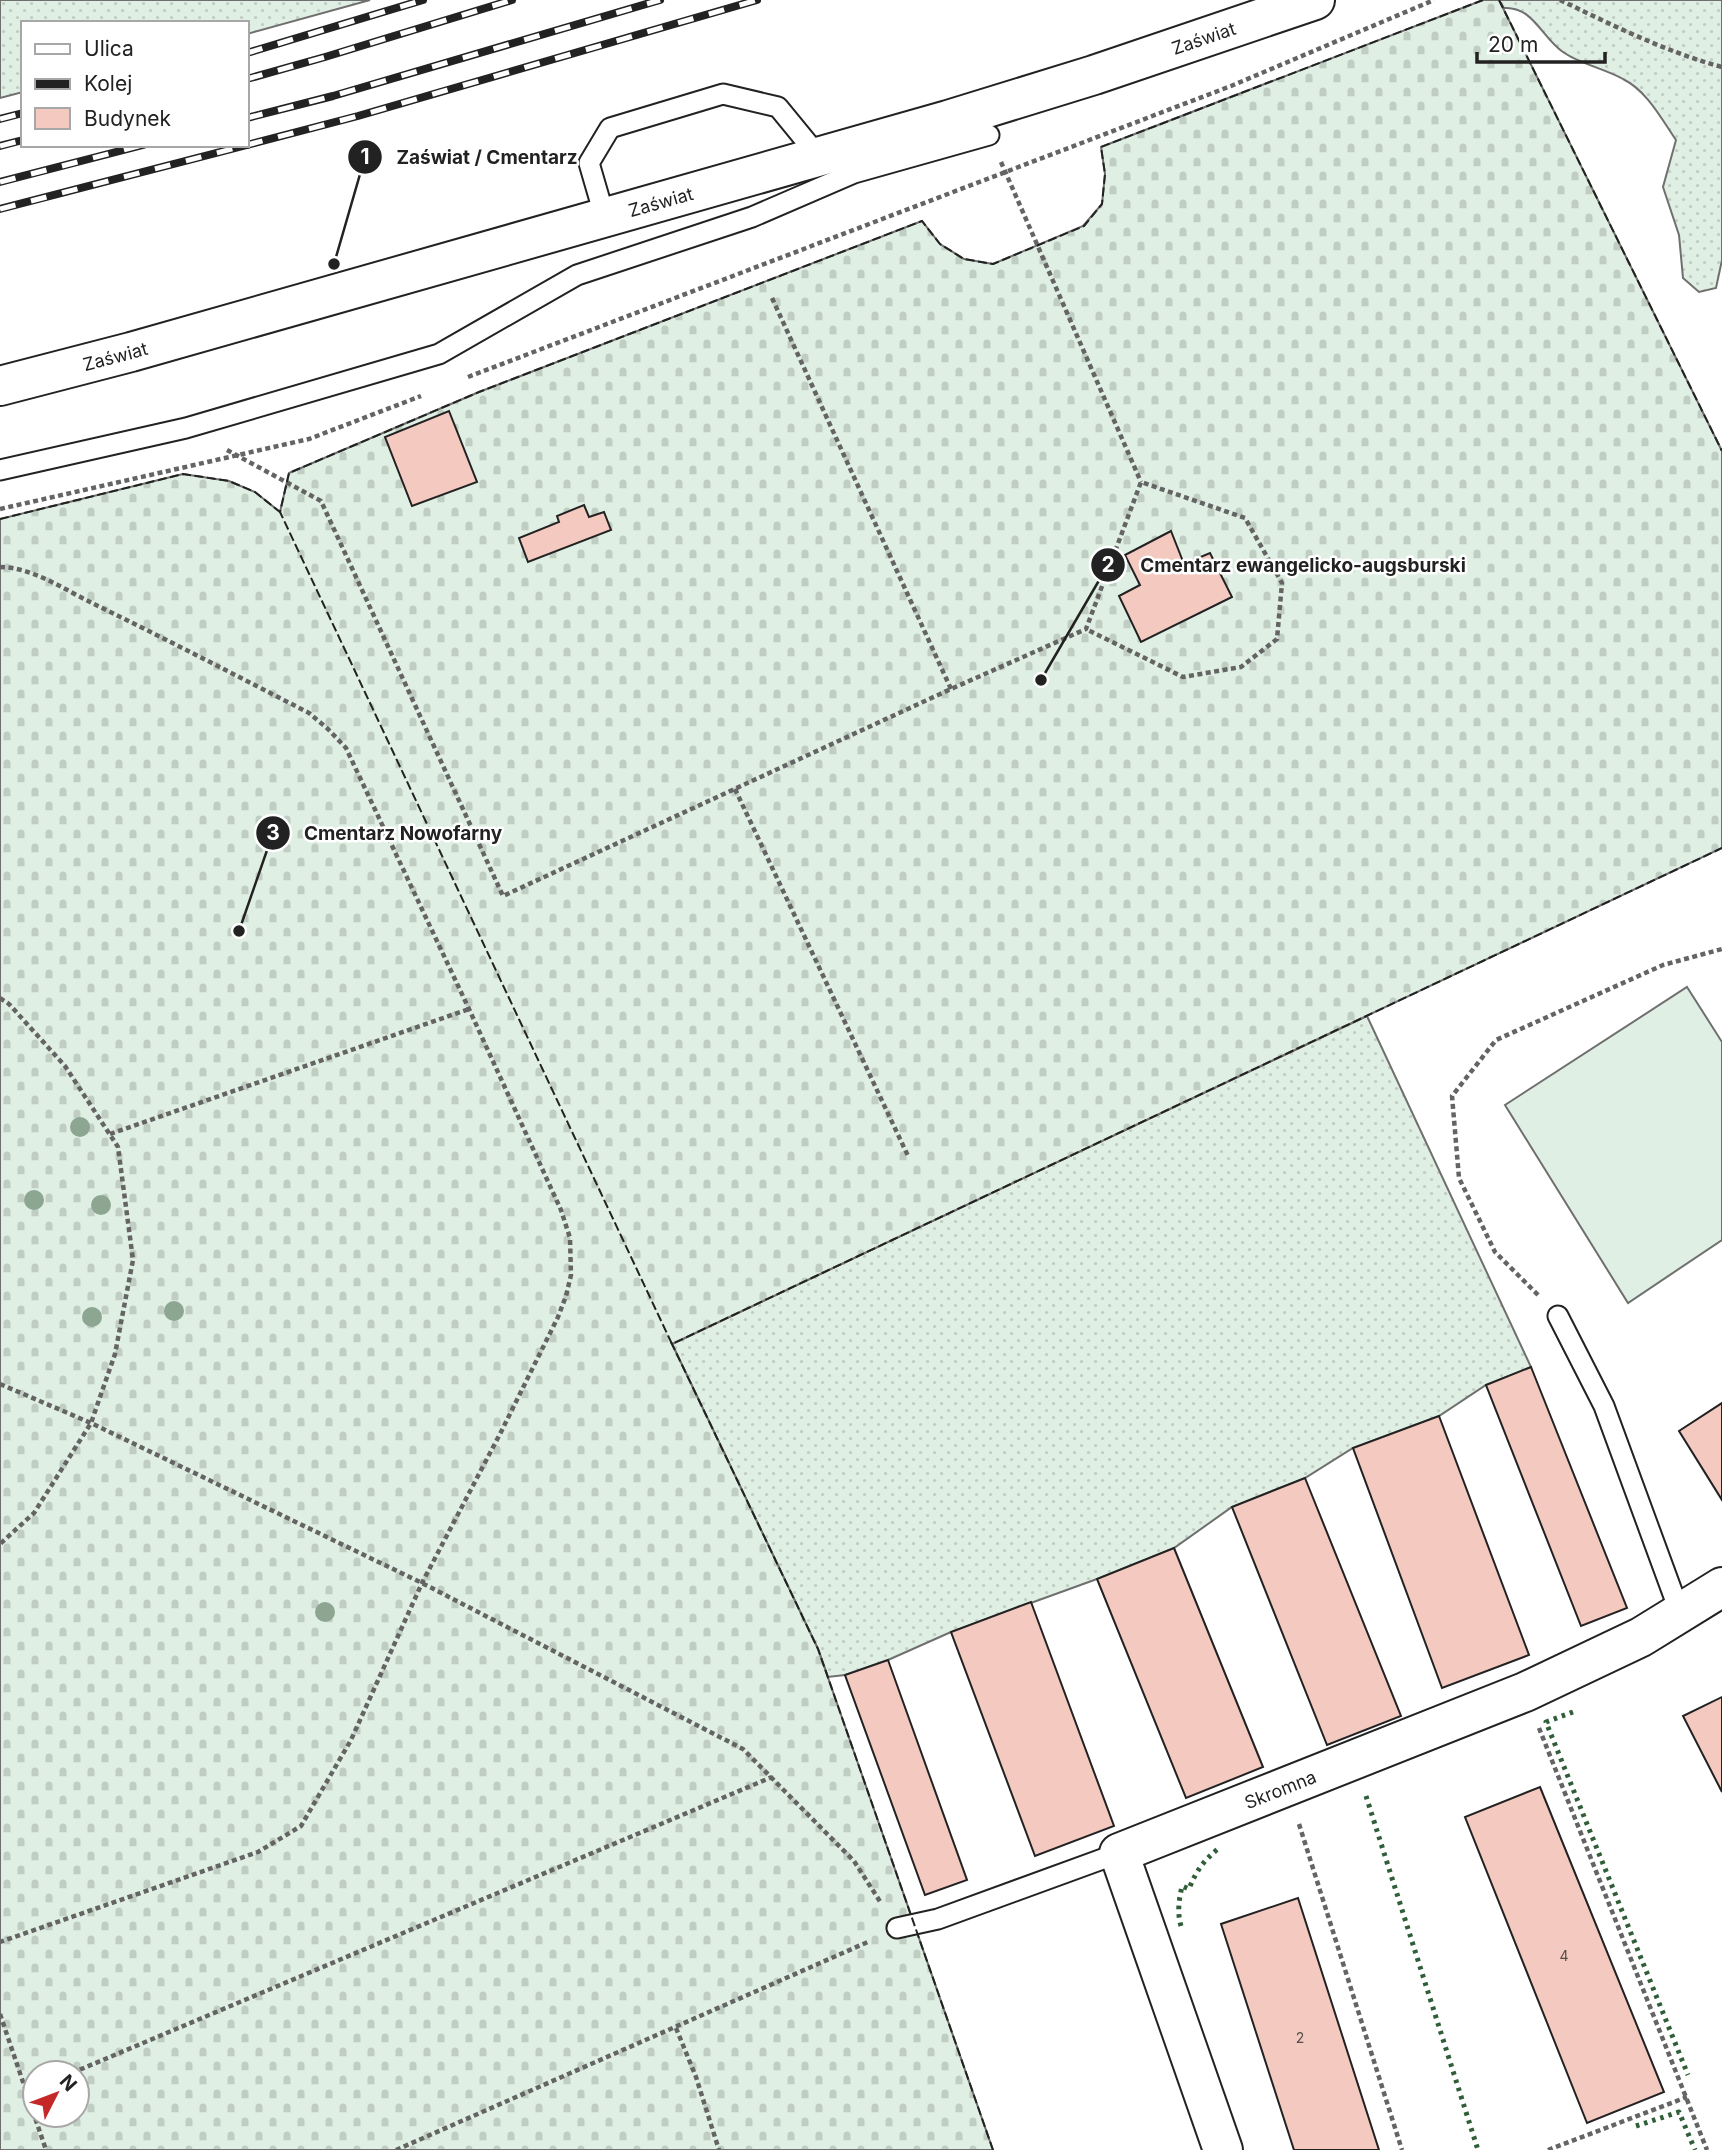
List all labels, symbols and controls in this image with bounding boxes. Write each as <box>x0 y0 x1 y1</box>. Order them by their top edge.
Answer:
street label: Zaświat <box>1169 17 1238 58</box>
legend <box>21 21 248 147</box>
scale bar <box>1477 21 1605 65</box>
text: 20 m <box>1488 32 1538 57</box>
text: Ulica <box>84 36 134 61</box>
text: Kolej <box>84 71 132 96</box>
text: Budynek <box>84 106 172 131</box>
callout: Zaświat / Cmentarz <box>347 137 591 177</box>
text: 1 <box>360 144 370 169</box>
text: Zaświat / Cmentarz <box>396 146 578 169</box>
street label: Zaświat <box>626 182 695 221</box>
street label: Zaświat <box>81 337 150 375</box>
callout: Cmentarz ewangelicko-augsburski <box>1091 545 1479 585</box>
text: 2 <box>1101 552 1115 577</box>
text: Cmentarz ewangelicko-augsburski <box>1140 554 1466 577</box>
callout: Cmentarz Nowofarny <box>255 813 517 853</box>
text: 3 <box>266 820 280 845</box>
text: Cmentarz Nowofarny <box>304 822 503 845</box>
street label: Skromna <box>1241 1765 1319 1813</box>
house number: 4 <box>1559 1947 1569 1964</box>
house number: 2 <box>1296 2029 1304 2046</box>
north arrow <box>21 2059 91 2129</box>
text: N <box>55 2070 82 2096</box>

